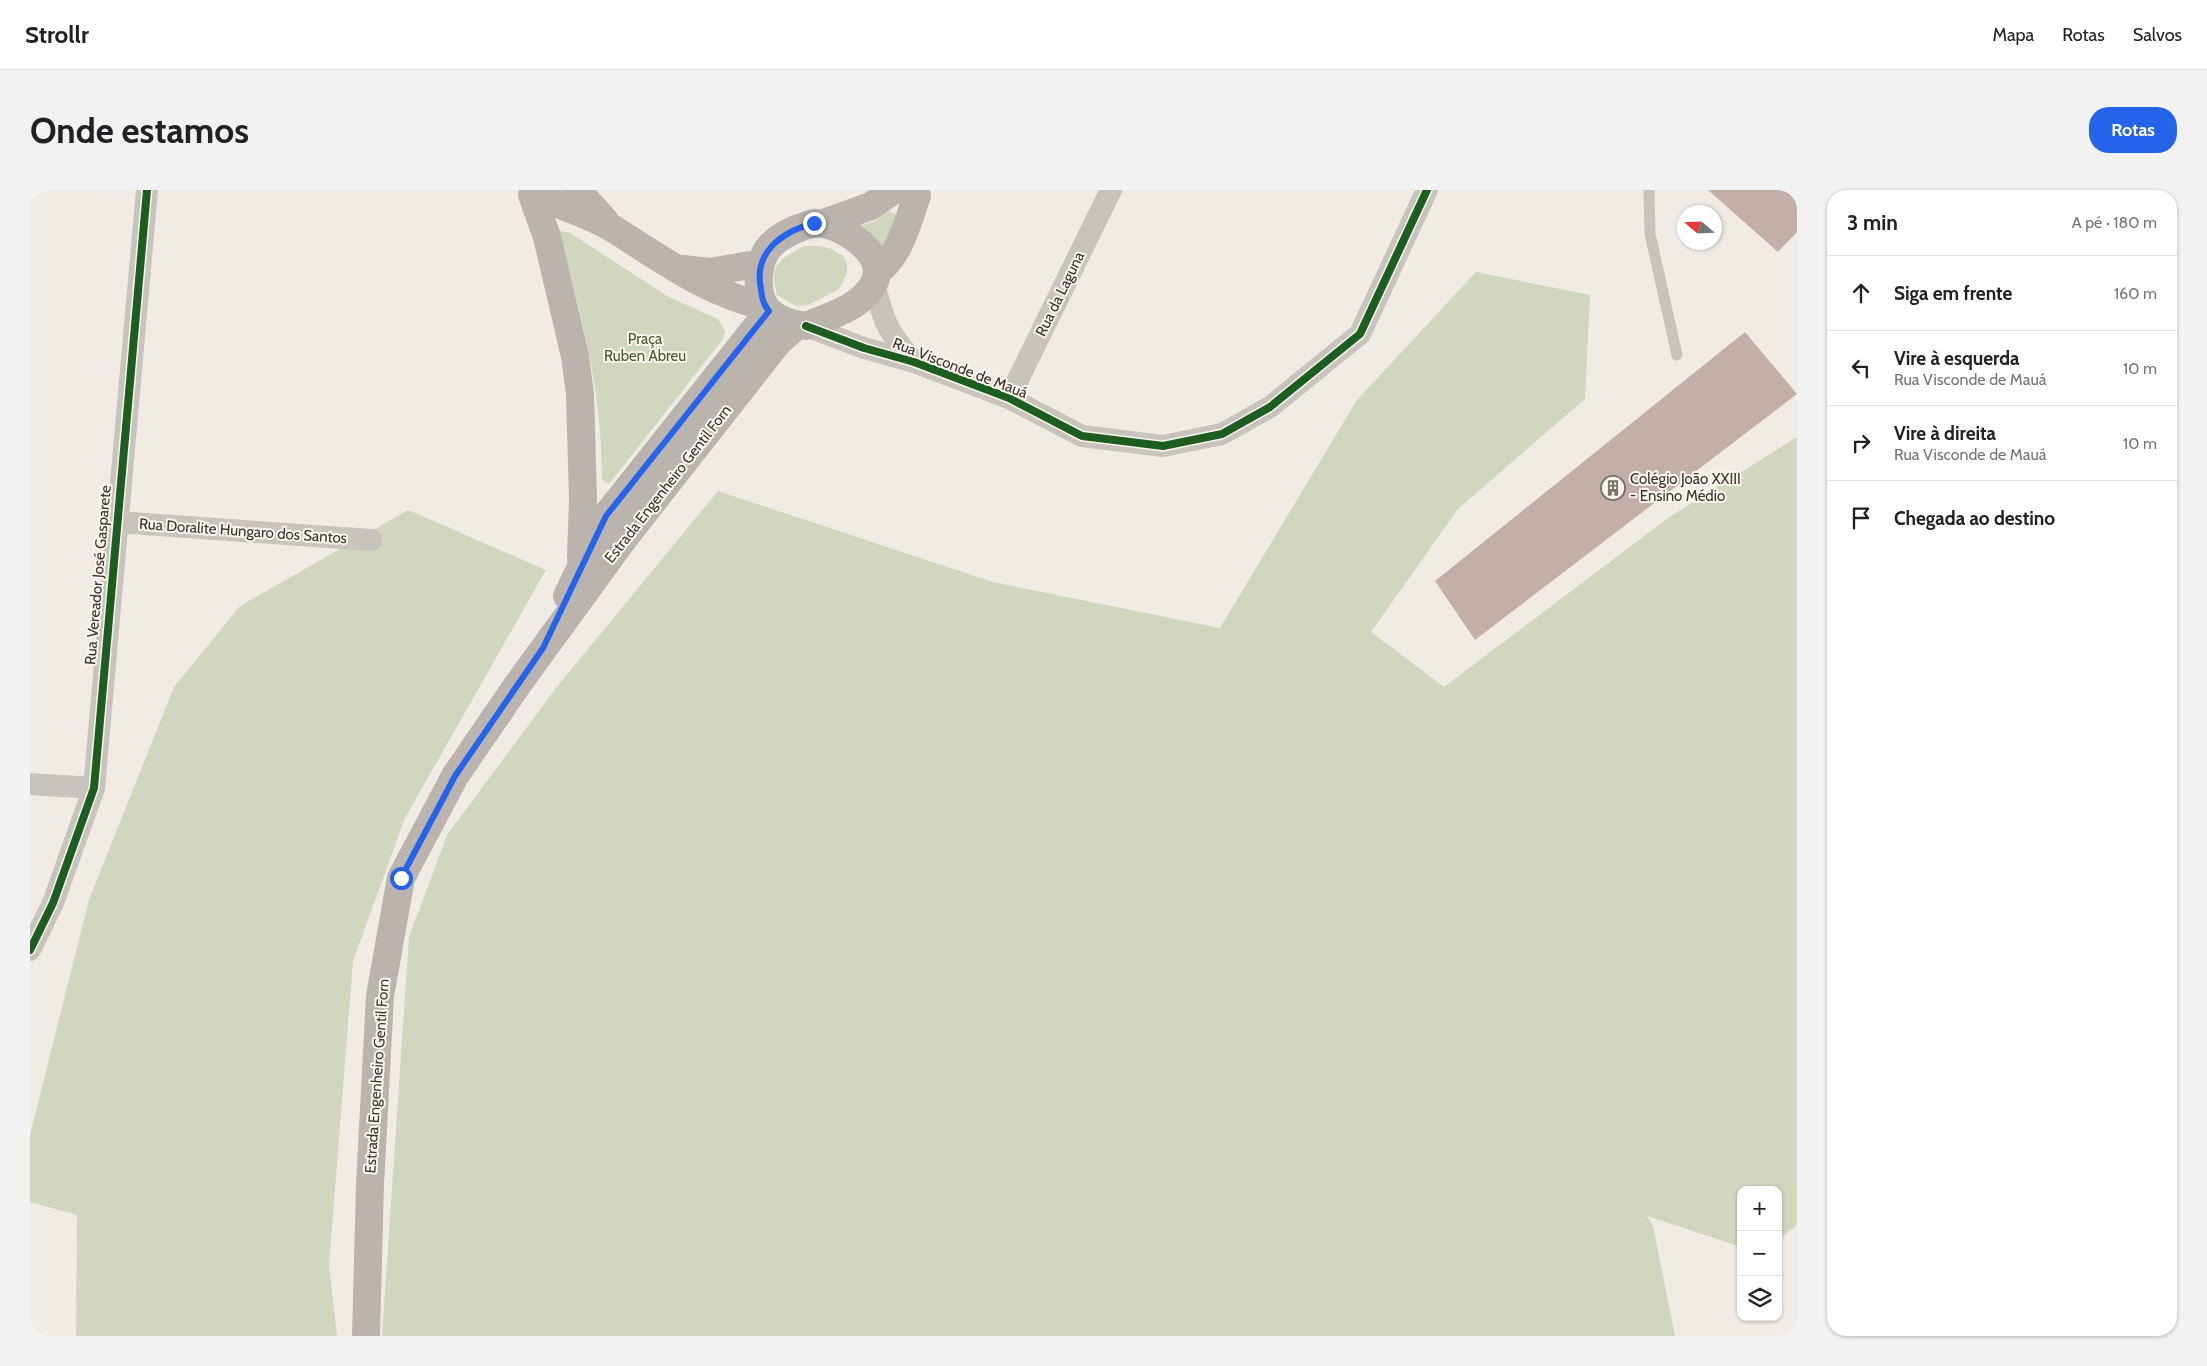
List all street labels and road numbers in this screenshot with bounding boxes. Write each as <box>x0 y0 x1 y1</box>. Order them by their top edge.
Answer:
street label: Rua da Laguna <box>1032 248 1089 339</box>
street label: Rua Visconde de Mauá <box>890 334 1031 402</box>
street label: Estrada Engenheiro Gentil Forn <box>601 402 735 566</box>
street label: Rua Vereador José Gasparete <box>81 484 115 666</box>
street label: Rua Doralite Hungaro dos Santos <box>138 515 348 547</box>
street label: Estrada Engenheiro Gentil Forn <box>361 978 393 1174</box>

